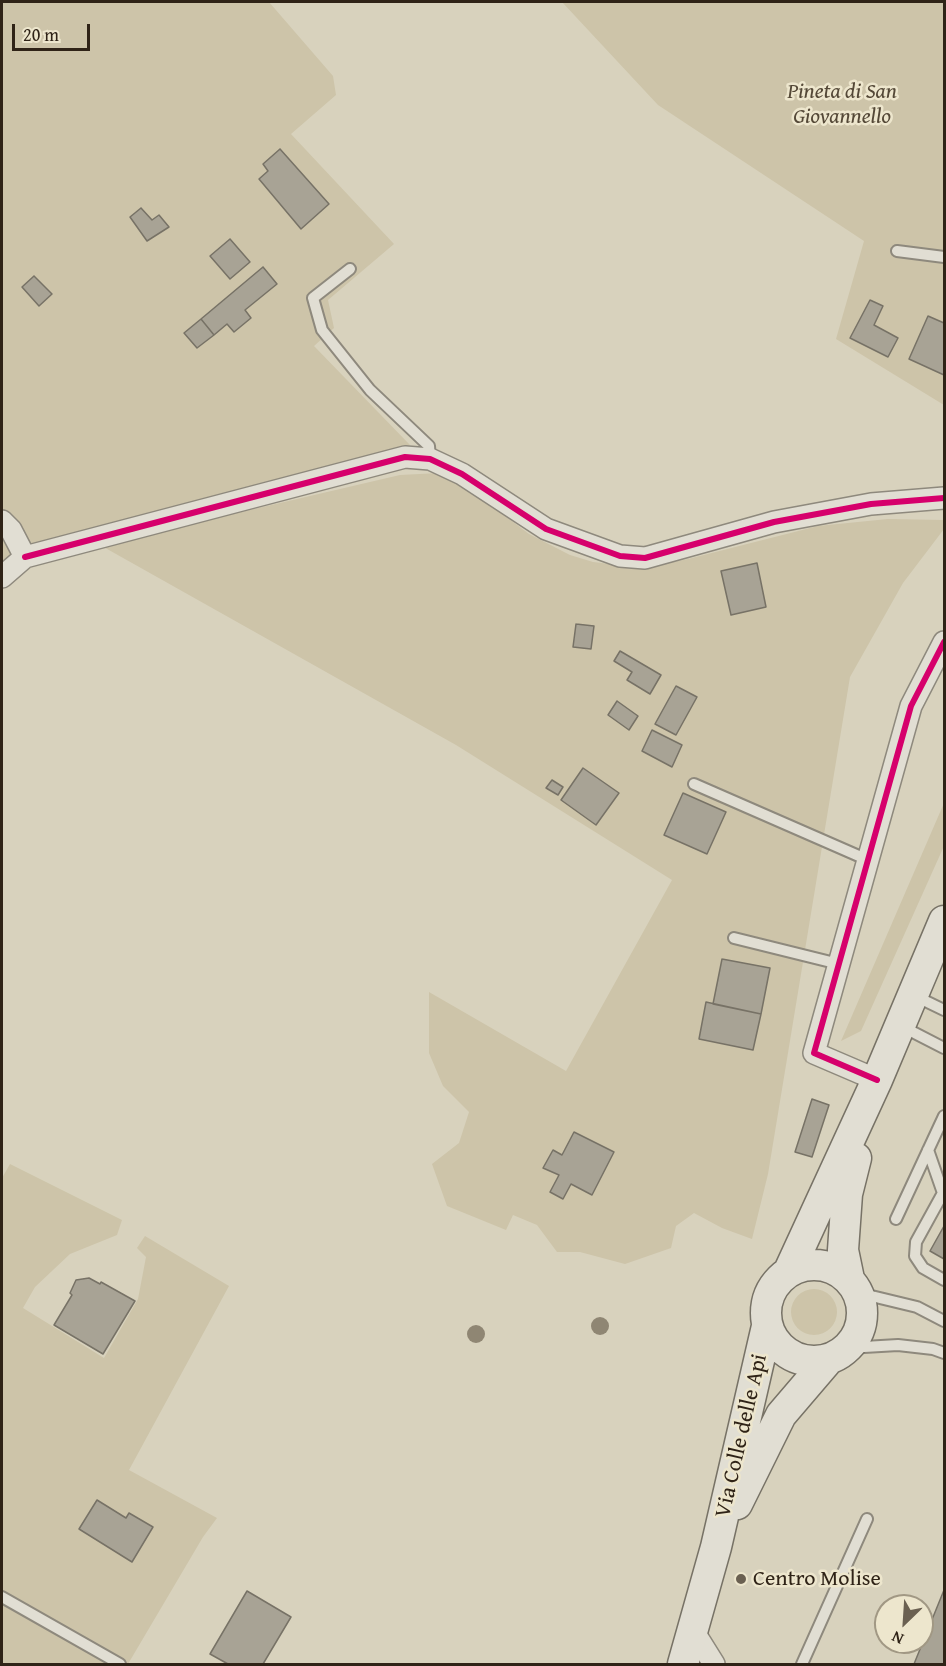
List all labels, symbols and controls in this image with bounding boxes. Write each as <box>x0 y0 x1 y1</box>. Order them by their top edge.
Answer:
scale bar <box>15 12 93 50</box>
text: 20 m <box>23 21 59 48</box>
park label: Pineta di San Giovannello <box>787 79 897 130</box>
street label: Via Colle delle Api <box>710 1351 774 1521</box>
place label: Centro Molise <box>753 1566 881 1592</box>
marker: Centro Molise <box>734 1572 748 1586</box>
north arrow <box>874 1594 934 1654</box>
text: N <box>887 1625 907 1652</box>

